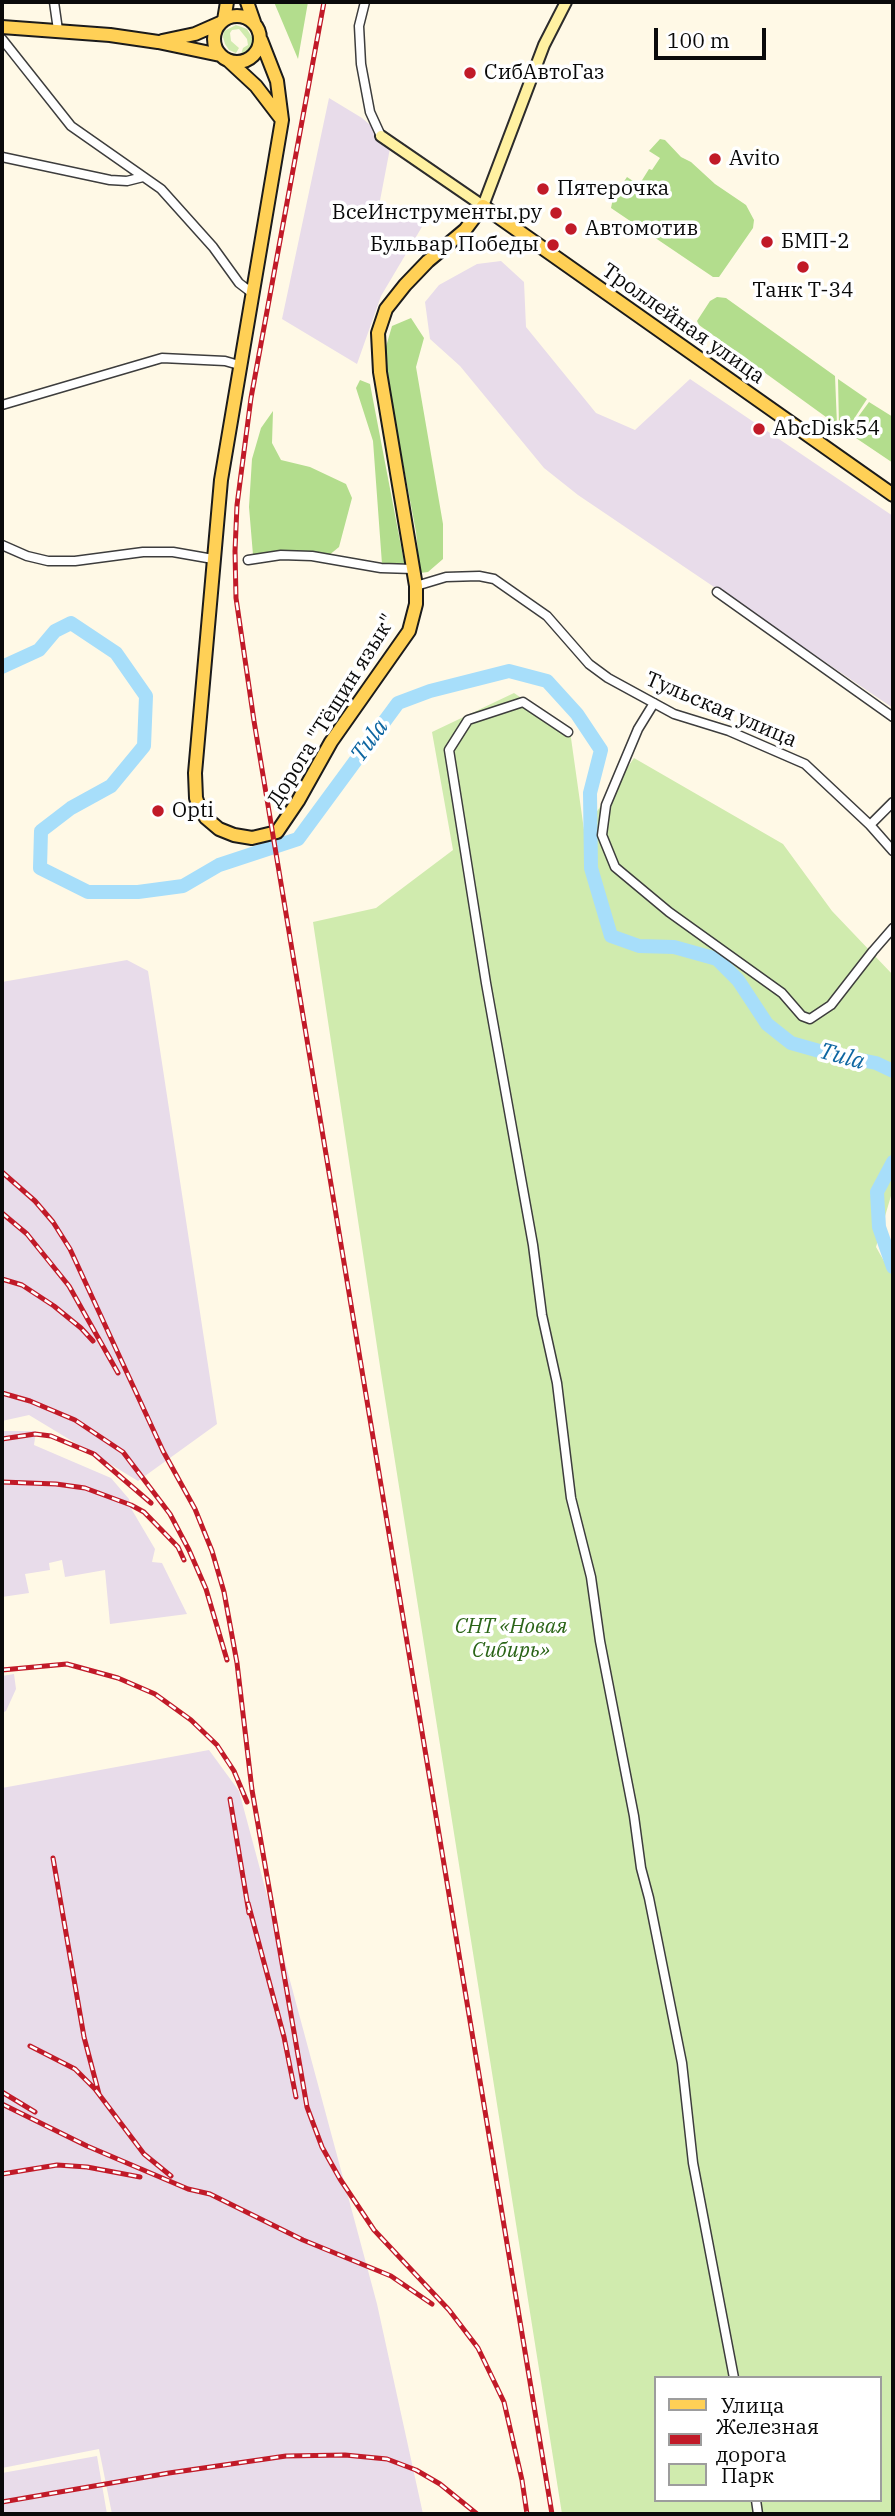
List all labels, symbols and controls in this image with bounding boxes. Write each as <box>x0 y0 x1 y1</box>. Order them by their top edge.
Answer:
scale bar <box>657 14 769 58</box>
text: 100 m <box>667 26 730 54</box>
place label: СибАвтоГаз <box>484 60 605 86</box>
marker: СибАвтоГаз <box>462 65 478 81</box>
place label: Avito <box>729 146 780 172</box>
marker: Avito <box>707 151 723 167</box>
place label: Пятерочка <box>557 176 669 202</box>
marker: Пятерочка <box>535 181 551 197</box>
place label: ВсеИнструменты.ру <box>332 200 542 226</box>
marker: ВсеИнструменты.ру <box>548 205 564 221</box>
place label: Автомотив <box>585 216 698 242</box>
marker: Автомотив <box>563 221 579 237</box>
place label: БМП-2 <box>781 229 850 255</box>
place label: Бульвар Победы <box>370 232 539 258</box>
marker: БМП-2 <box>759 234 775 250</box>
marker: Бульвар Победы <box>545 237 561 253</box>
street label: Троллейная улица <box>597 258 769 390</box>
marker: Танк Т-34 <box>795 259 811 275</box>
place label: Танк Т-34 <box>752 278 854 304</box>
place label: AbcDisk54 <box>773 416 880 442</box>
marker: AbcDisk54 <box>751 421 767 437</box>
street label: Дорога "Тёщин язык" <box>262 610 402 812</box>
street label: Тульская улица <box>641 667 801 753</box>
water label: Tula <box>345 714 395 768</box>
place label: Opti <box>172 798 214 824</box>
marker: Opti <box>150 803 166 819</box>
water label: Tula <box>816 1038 868 1076</box>
park label: СНТ «Новая Сибирь» <box>455 1614 567 1664</box>
legend <box>654 2376 881 2502</box>
text: Улица <box>721 2391 785 2419</box>
text: Железная дорога <box>716 2412 819 2468</box>
text: Парк <box>721 2461 774 2489</box>

